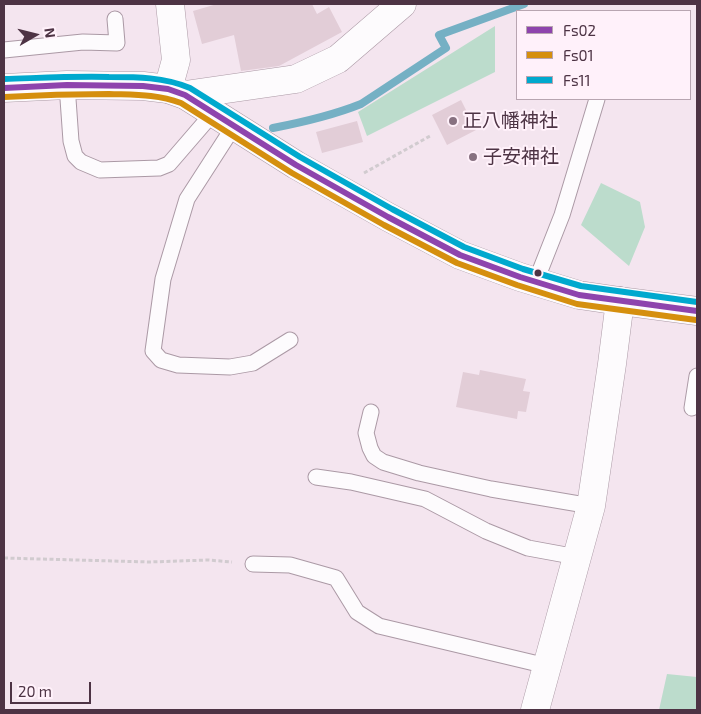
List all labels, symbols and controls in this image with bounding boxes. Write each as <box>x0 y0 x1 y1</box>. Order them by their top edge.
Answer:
north arrow <box>10 10 60 60</box>
legend <box>516 10 691 100</box>
text: Fs02 <box>563 21 596 39</box>
text: N <box>41 27 59 39</box>
text: Fs01 <box>563 46 594 64</box>
text: Fs11 <box>563 71 591 89</box>
place label: 正八幡神社 <box>463 110 558 132</box>
marker: 正八幡神社 <box>447 115 459 127</box>
place label: 子安神社 <box>483 146 559 168</box>
marker: 子安神社 <box>467 151 479 163</box>
unlabelled marker <box>533 268 543 278</box>
scale bar <box>12 672 94 704</box>
text: 20 m <box>18 682 52 700</box>

